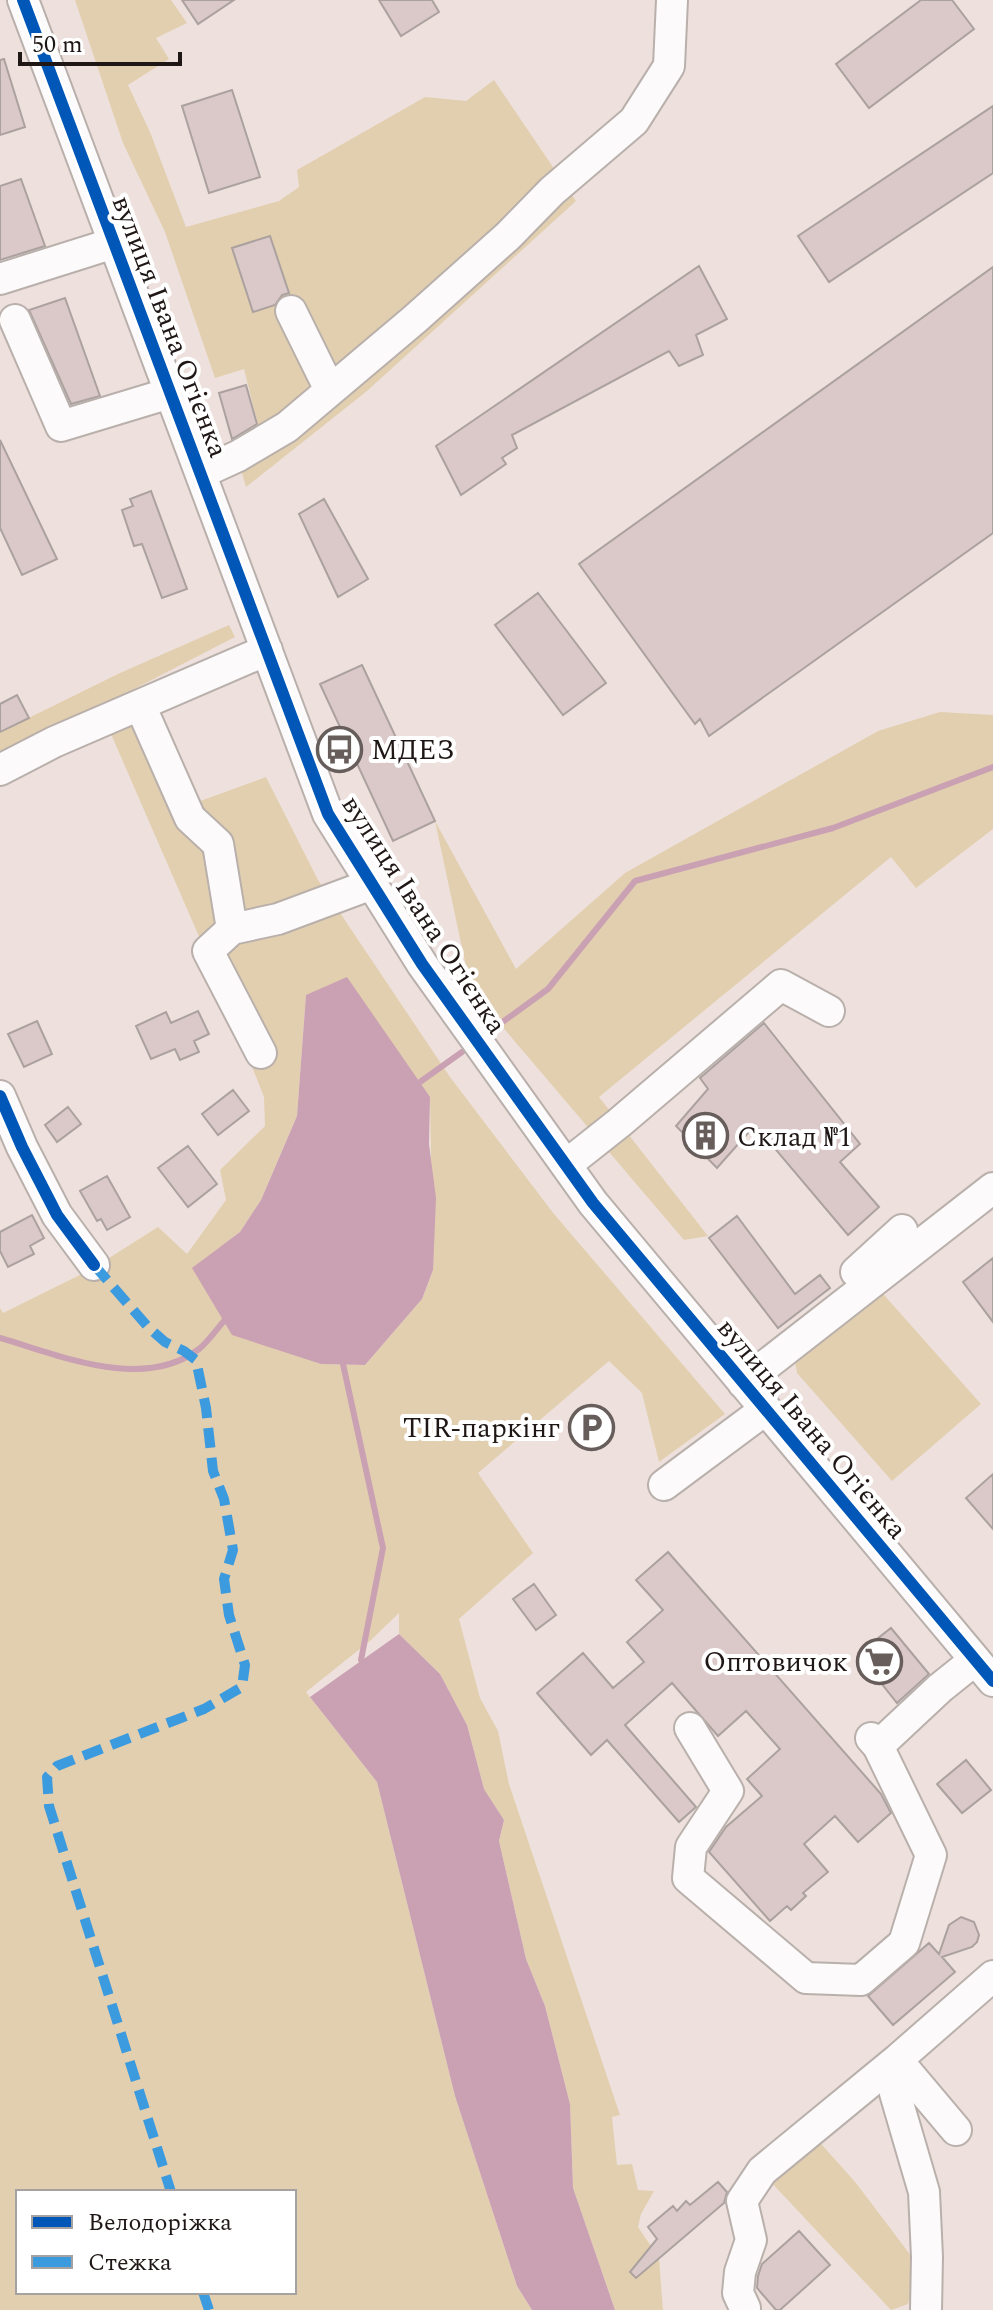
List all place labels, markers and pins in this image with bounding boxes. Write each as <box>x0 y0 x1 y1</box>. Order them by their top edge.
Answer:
bus stop icon: МДЕЗ <box>316 725 364 773</box>
place label: МДЕЗ <box>371 729 455 772</box>
building icon: Склад №1 <box>682 1112 730 1160</box>
place label: Склад №1 <box>737 1116 852 1159</box>
parking icon: TIR-паркінг <box>567 1403 615 1451</box>
place label: TIR-паркінг <box>403 1407 560 1450</box>
supermarket icon: Оптовичок <box>855 1637 903 1685</box>
place label: Оптовичок <box>703 1641 848 1684</box>

